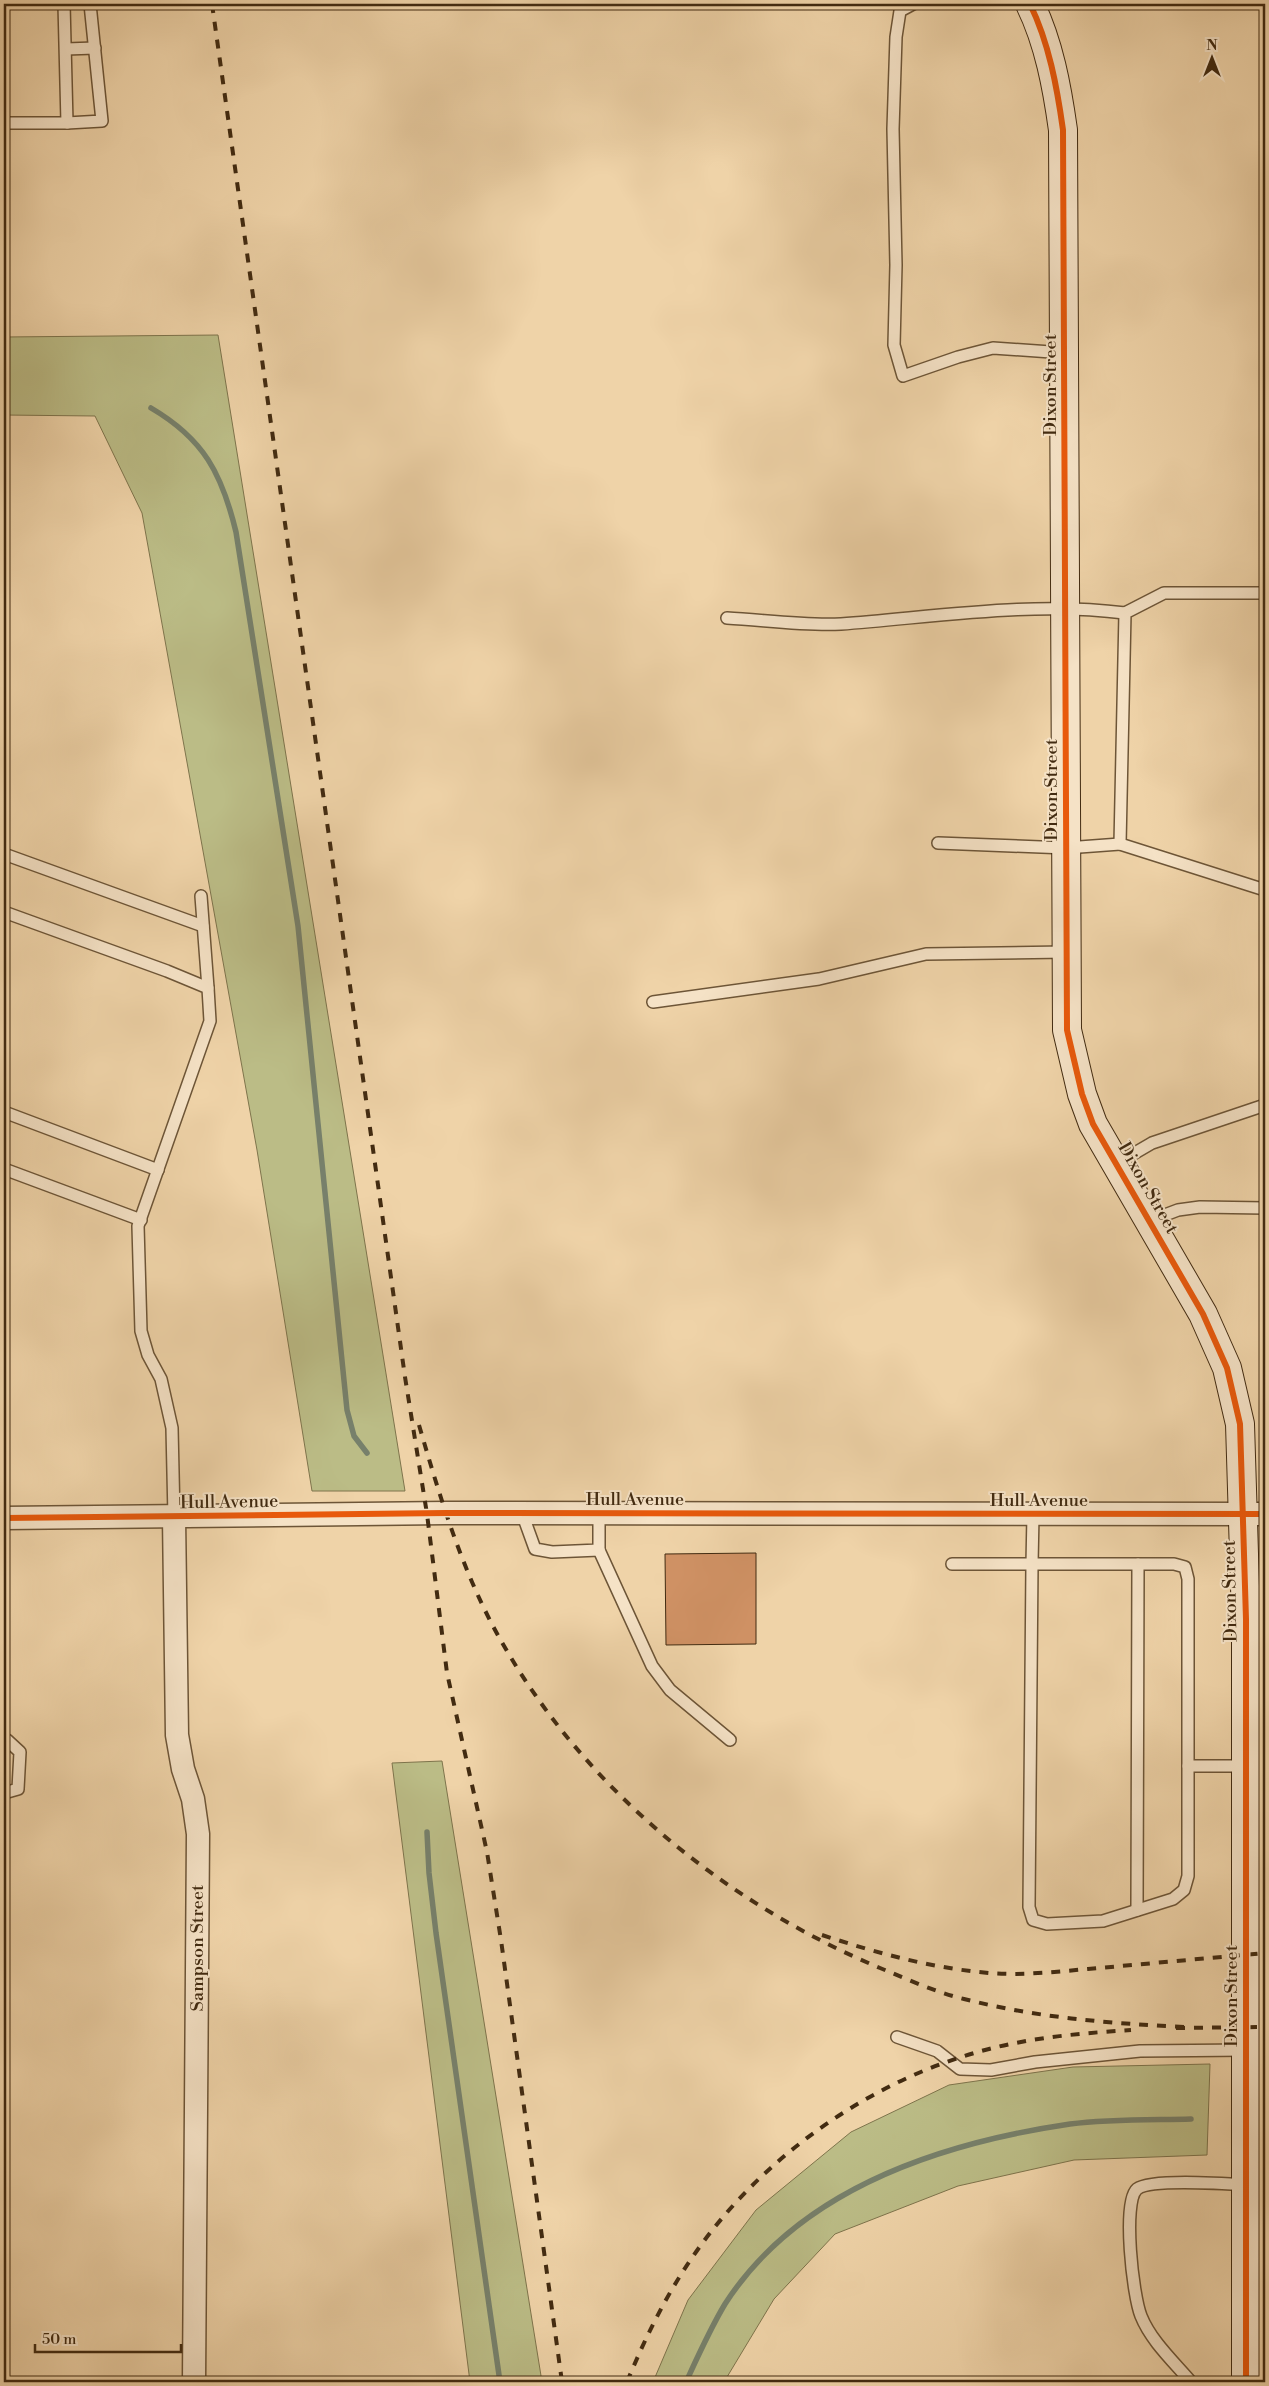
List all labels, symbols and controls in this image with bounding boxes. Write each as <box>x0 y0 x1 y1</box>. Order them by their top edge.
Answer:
north arrow <box>1186 32 1236 82</box>
text: N <box>1206 37 1218 55</box>
street label: Dixon Street <box>1039 333 1062 436</box>
street label: Dixon Street <box>1040 738 1063 841</box>
street label: Dixon Street <box>1113 1138 1184 1238</box>
street label: Hull Avenue <box>586 1488 684 1511</box>
street label: Hull Avenue <box>990 1489 1088 1512</box>
street label: Hull Avenue <box>180 1490 278 1514</box>
street label: Dixon Street <box>1218 1539 1242 1642</box>
street label: Sampson Street <box>186 1884 209 2011</box>
street label: Dixon Street <box>1220 1944 1243 2047</box>
scale bar <box>35 2321 181 2353</box>
text: 50 m <box>42 2330 76 2349</box>

